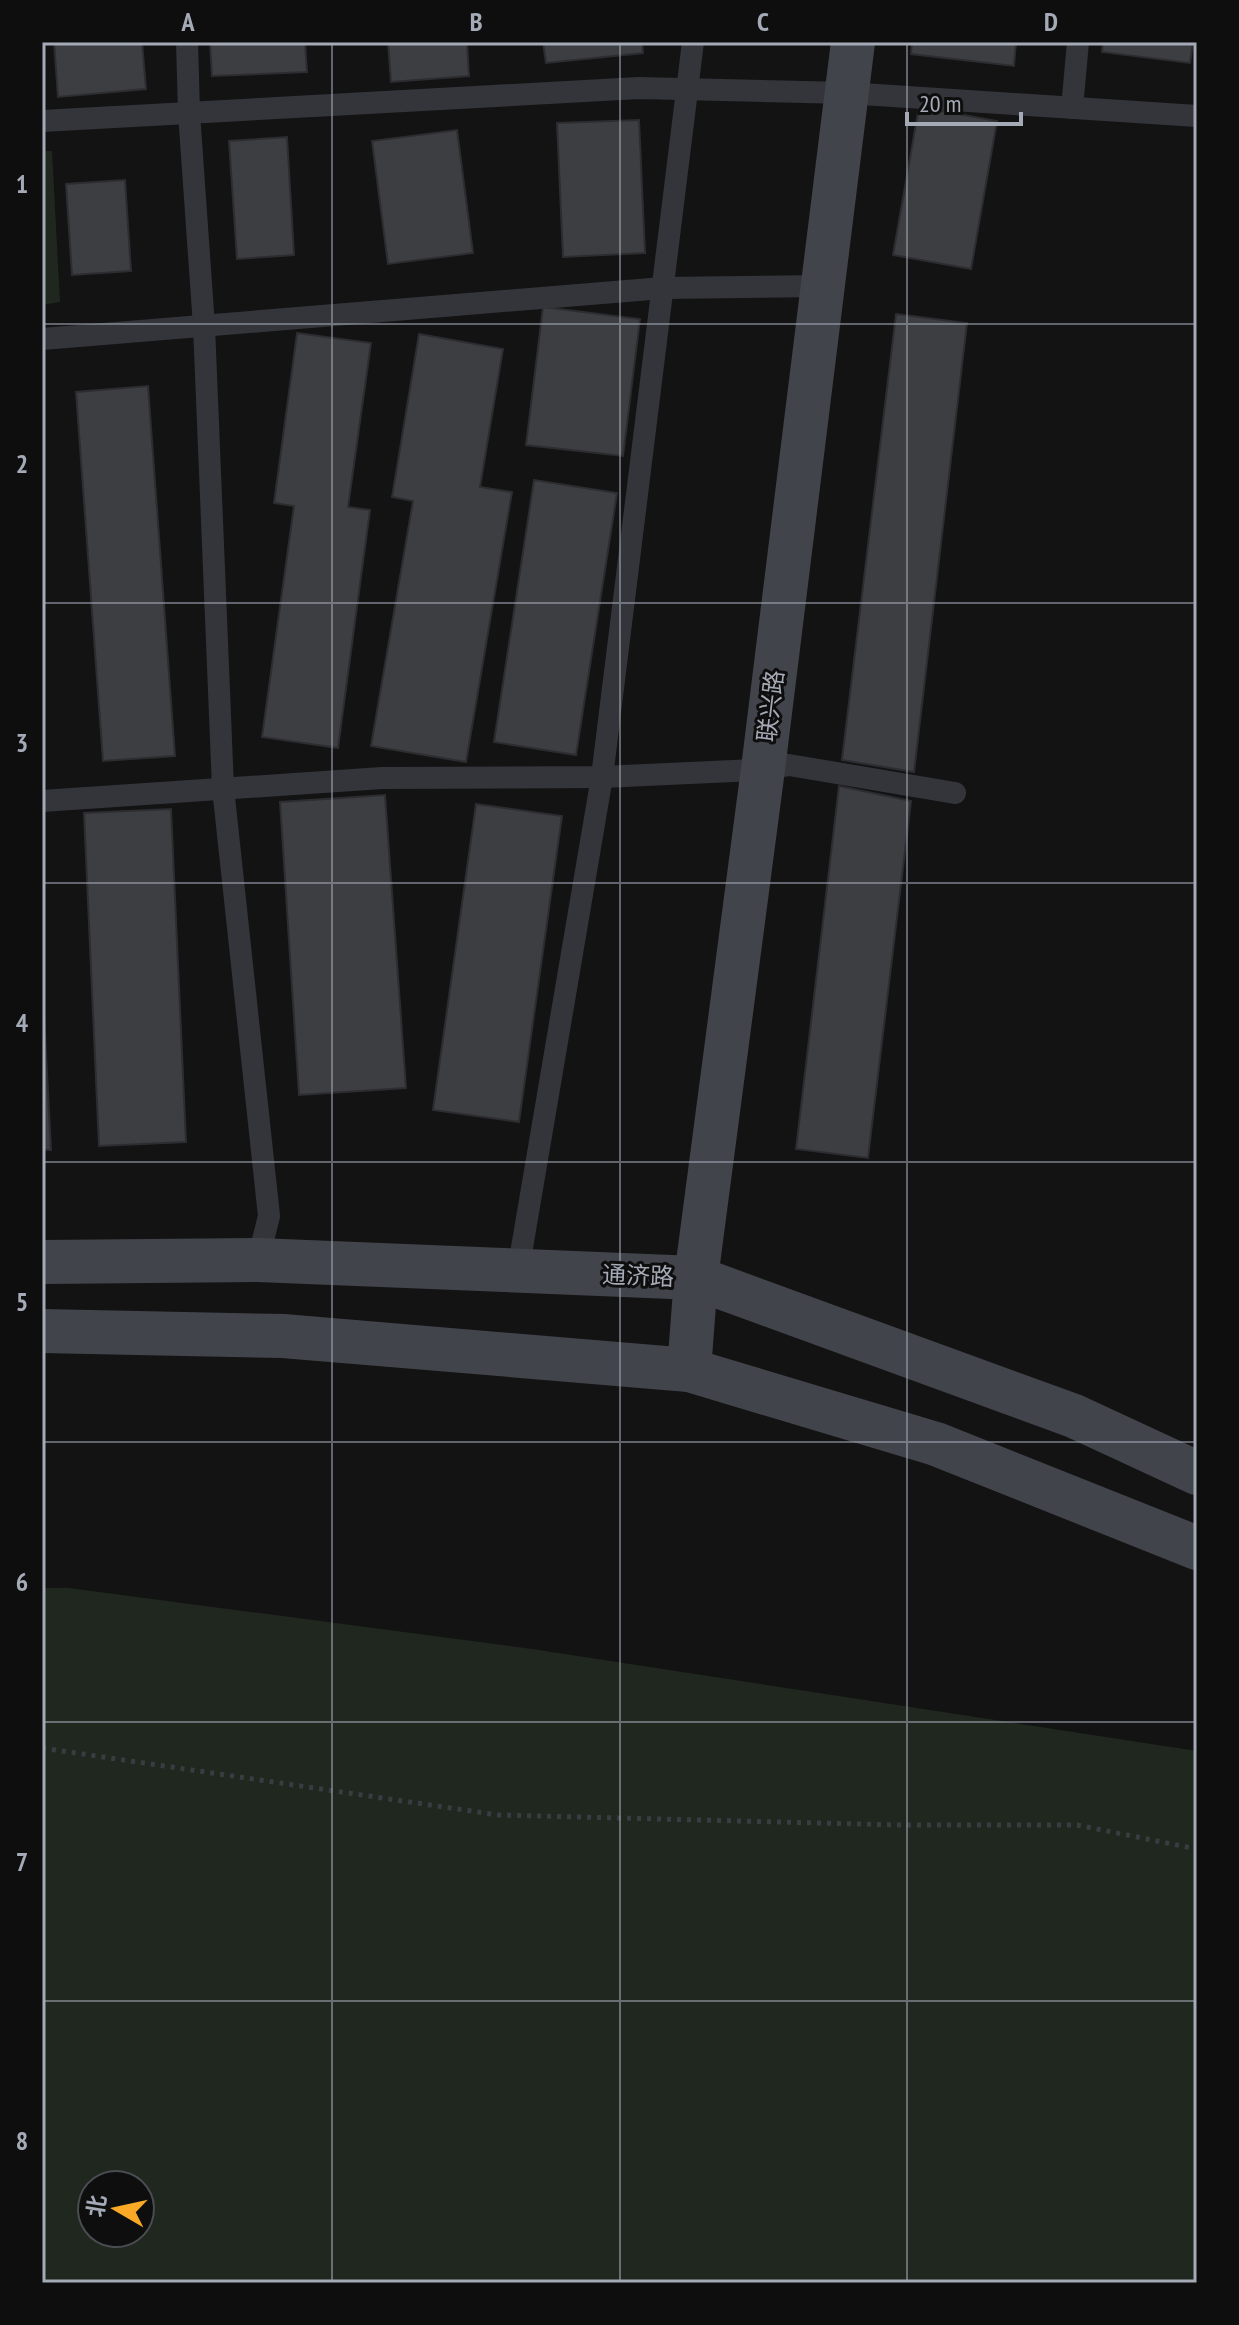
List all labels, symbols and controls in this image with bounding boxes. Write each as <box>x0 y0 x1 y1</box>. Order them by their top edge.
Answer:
text: A <box>180 5 195 38</box>
text: B <box>470 5 483 38</box>
text: C <box>757 5 769 38</box>
text: D <box>1044 5 1058 38</box>
scale bar <box>907 76 1021 126</box>
text: 20 m <box>919 88 961 119</box>
text: 1 <box>16 167 28 200</box>
text: 2 <box>16 447 28 480</box>
street label: 联兴路 <box>751 668 790 744</box>
text: 3 <box>16 726 28 759</box>
text: 4 <box>16 1006 29 1039</box>
street label: 通济路 <box>601 1259 675 1292</box>
text: 5 <box>16 1285 28 1318</box>
text: 6 <box>16 1565 28 1598</box>
text: 7 <box>16 1845 28 1878</box>
text: 8 <box>16 2124 28 2157</box>
north arrow <box>76 2169 156 2249</box>
text: 北 <box>81 2193 112 2219</box>

